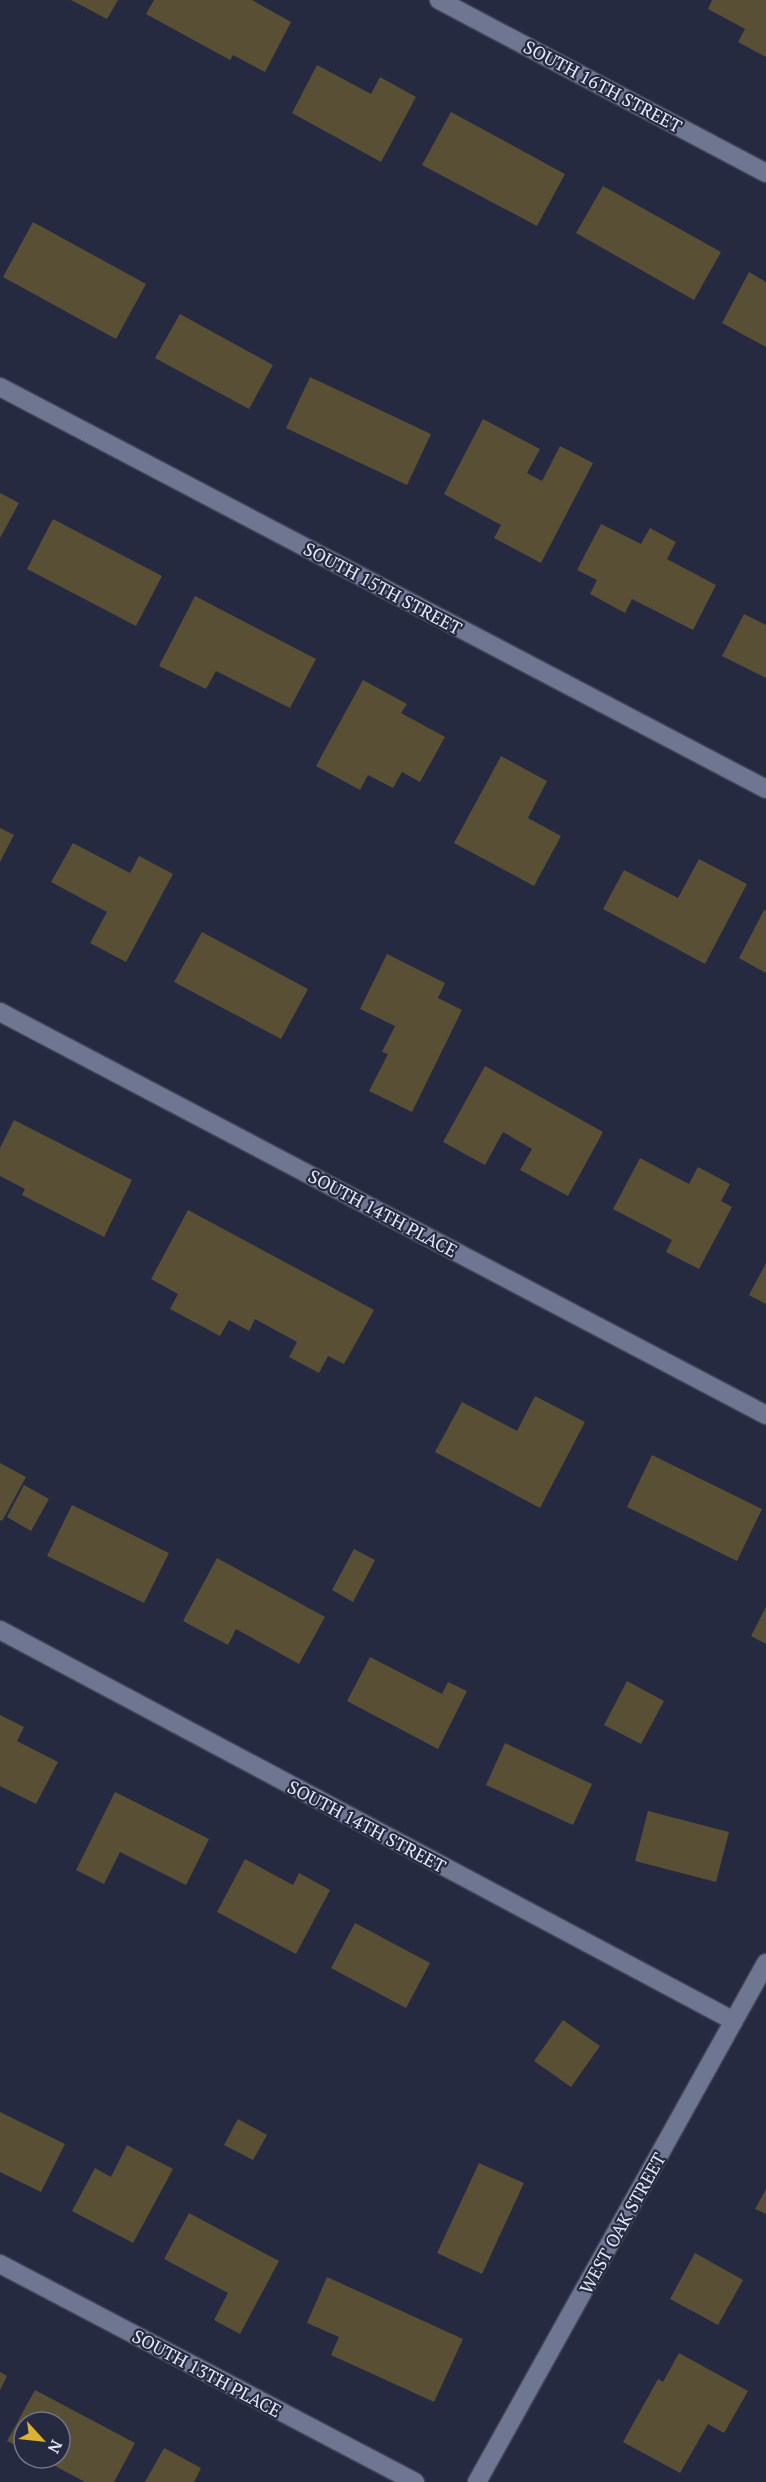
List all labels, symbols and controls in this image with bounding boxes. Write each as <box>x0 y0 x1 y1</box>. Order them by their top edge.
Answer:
street label: SOUTH 16TH STREET <box>520 34 686 138</box>
street label: SOUTH 15TH STREET <box>300 536 466 640</box>
street label: SOUTH 14TH PLACE <box>304 1164 462 1262</box>
street label: SOUTH 14TH STREET <box>284 1774 450 1878</box>
street label: WEST OAK STREET <box>573 2148 671 2298</box>
street label: SOUTH 13TH PLACE <box>128 2324 286 2422</box>
north arrow <box>12 2410 72 2470</box>
text: N <box>43 2436 68 2457</box>

